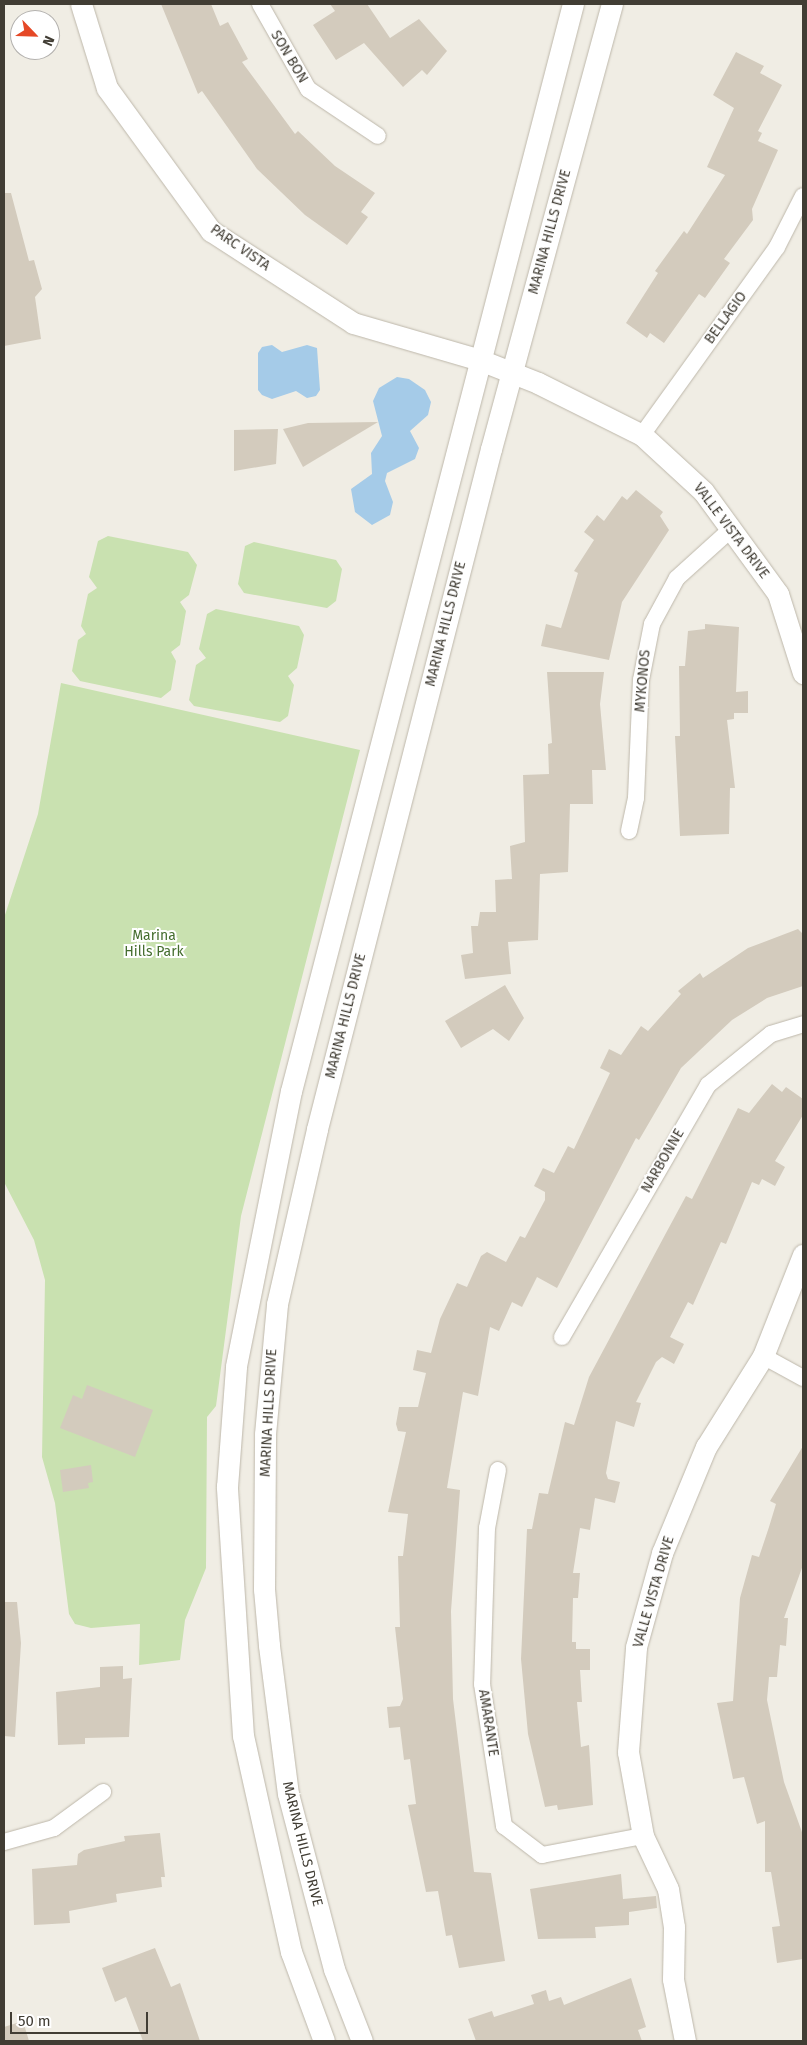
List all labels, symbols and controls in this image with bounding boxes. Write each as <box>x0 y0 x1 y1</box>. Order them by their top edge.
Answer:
north arrow <box>10 10 60 60</box>
street label: SON BON <box>267 28 311 86</box>
text: N <box>39 33 58 49</box>
street label: MARINA HILLS DRIVE <box>525 168 575 296</box>
street label: PARC VISTA <box>207 221 273 275</box>
street label: BELLAGIO <box>701 289 751 347</box>
street label: VALLE VISTA DRIVE <box>690 480 772 582</box>
street label: MARINA HILLS DRIVE <box>422 560 470 688</box>
street label: MYKONOS <box>632 649 654 713</box>
park label: Marina Hills Park <box>124 928 184 960</box>
street label: MARINA HILLS DRIVE <box>322 952 370 1080</box>
street label: NARBONNE <box>638 1126 688 1196</box>
street label: MARINA HILLS DRIVE <box>257 1348 281 1478</box>
street label: VALLE VISTA DRIVE <box>630 1534 678 1650</box>
street label: AMARANTE <box>474 1688 502 1758</box>
street label: MARINA HILLS DRIVE <box>278 1780 326 1908</box>
scale bar <box>12 2002 150 2034</box>
text: 50 m <box>18 2012 51 2030</box>

